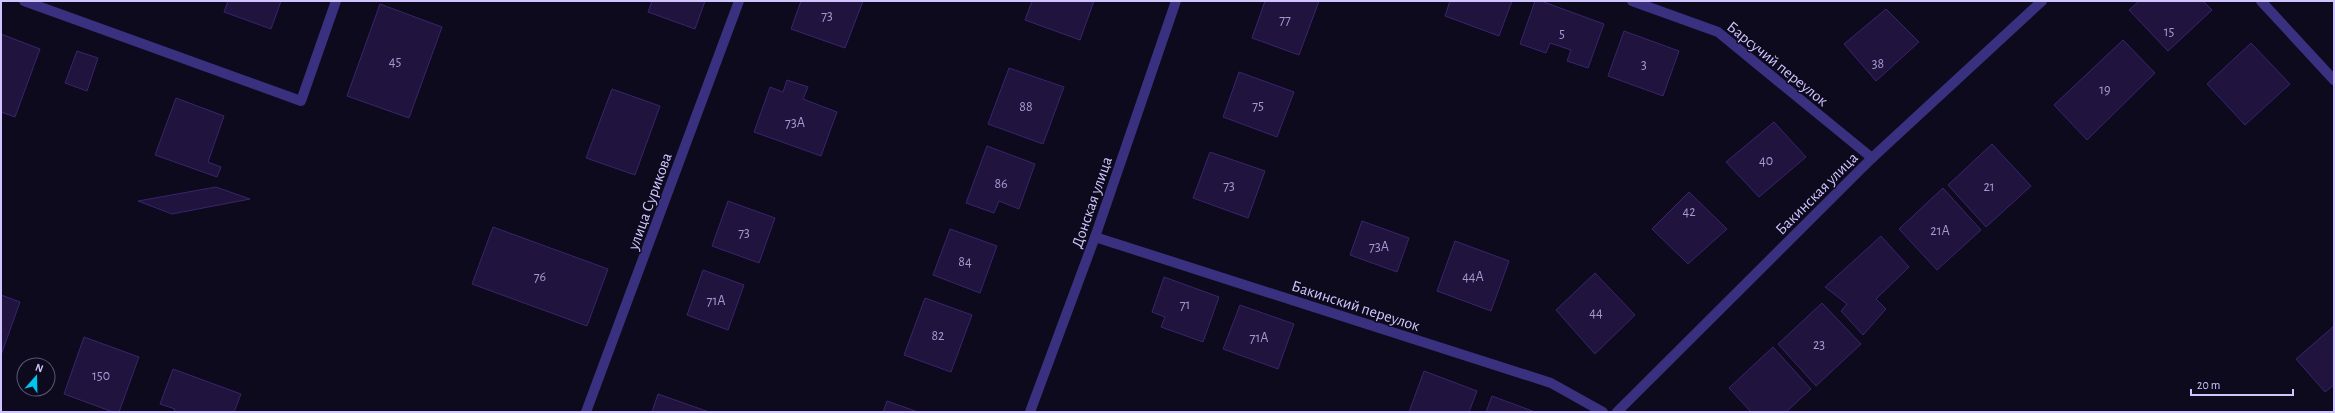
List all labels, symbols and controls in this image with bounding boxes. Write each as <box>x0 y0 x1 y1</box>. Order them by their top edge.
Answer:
house number: 73 <box>821 9 833 23</box>
house number: 77 <box>1279 13 1291 27</box>
street label: Барсучий переулок <box>1723 18 1831 110</box>
house number: 15 <box>2164 25 2174 39</box>
house number: 5 <box>1559 27 1565 41</box>
house number: 45 <box>389 55 401 69</box>
house number: 38 <box>1872 57 1884 71</box>
house number: 3 <box>1641 58 1647 72</box>
house number: 19 <box>2099 83 2111 97</box>
house number: 75 <box>1252 99 1264 113</box>
house number: 88 <box>1019 100 1033 114</box>
house number: 73А <box>785 116 805 130</box>
street label: Бакинская улица <box>1772 149 1862 239</box>
street label: улица Сурикова <box>625 151 676 253</box>
house number: 40 <box>1759 154 1773 168</box>
street label: Донская улица <box>1069 155 1116 250</box>
house number: 86 <box>994 177 1008 191</box>
house number: 73 <box>1223 179 1235 193</box>
house number: 21 <box>1983 180 1995 194</box>
house number: 42 <box>1682 205 1696 219</box>
house number: 21А <box>1930 224 1950 238</box>
house number: 73 <box>738 226 750 240</box>
house number: 73А <box>1369 240 1389 254</box>
house number: 84 <box>958 255 972 269</box>
house number: 76 <box>534 270 546 284</box>
house number: 44А <box>1462 270 1484 284</box>
street label: Бакинский переулок <box>1289 278 1422 335</box>
house number: 71А <box>707 294 725 308</box>
house number: 71 <box>1180 298 1190 312</box>
house number: 44 <box>1589 306 1603 320</box>
house number: 82 <box>931 329 945 343</box>
house number: 71А <box>1250 331 1268 345</box>
house number: 23 <box>1813 338 1825 352</box>
north arrow <box>16 357 56 397</box>
text: N <box>34 362 45 375</box>
house number: 150 <box>92 369 110 383</box>
scale bar <box>2191 371 2293 397</box>
text: 20 m <box>2197 379 2220 391</box>

